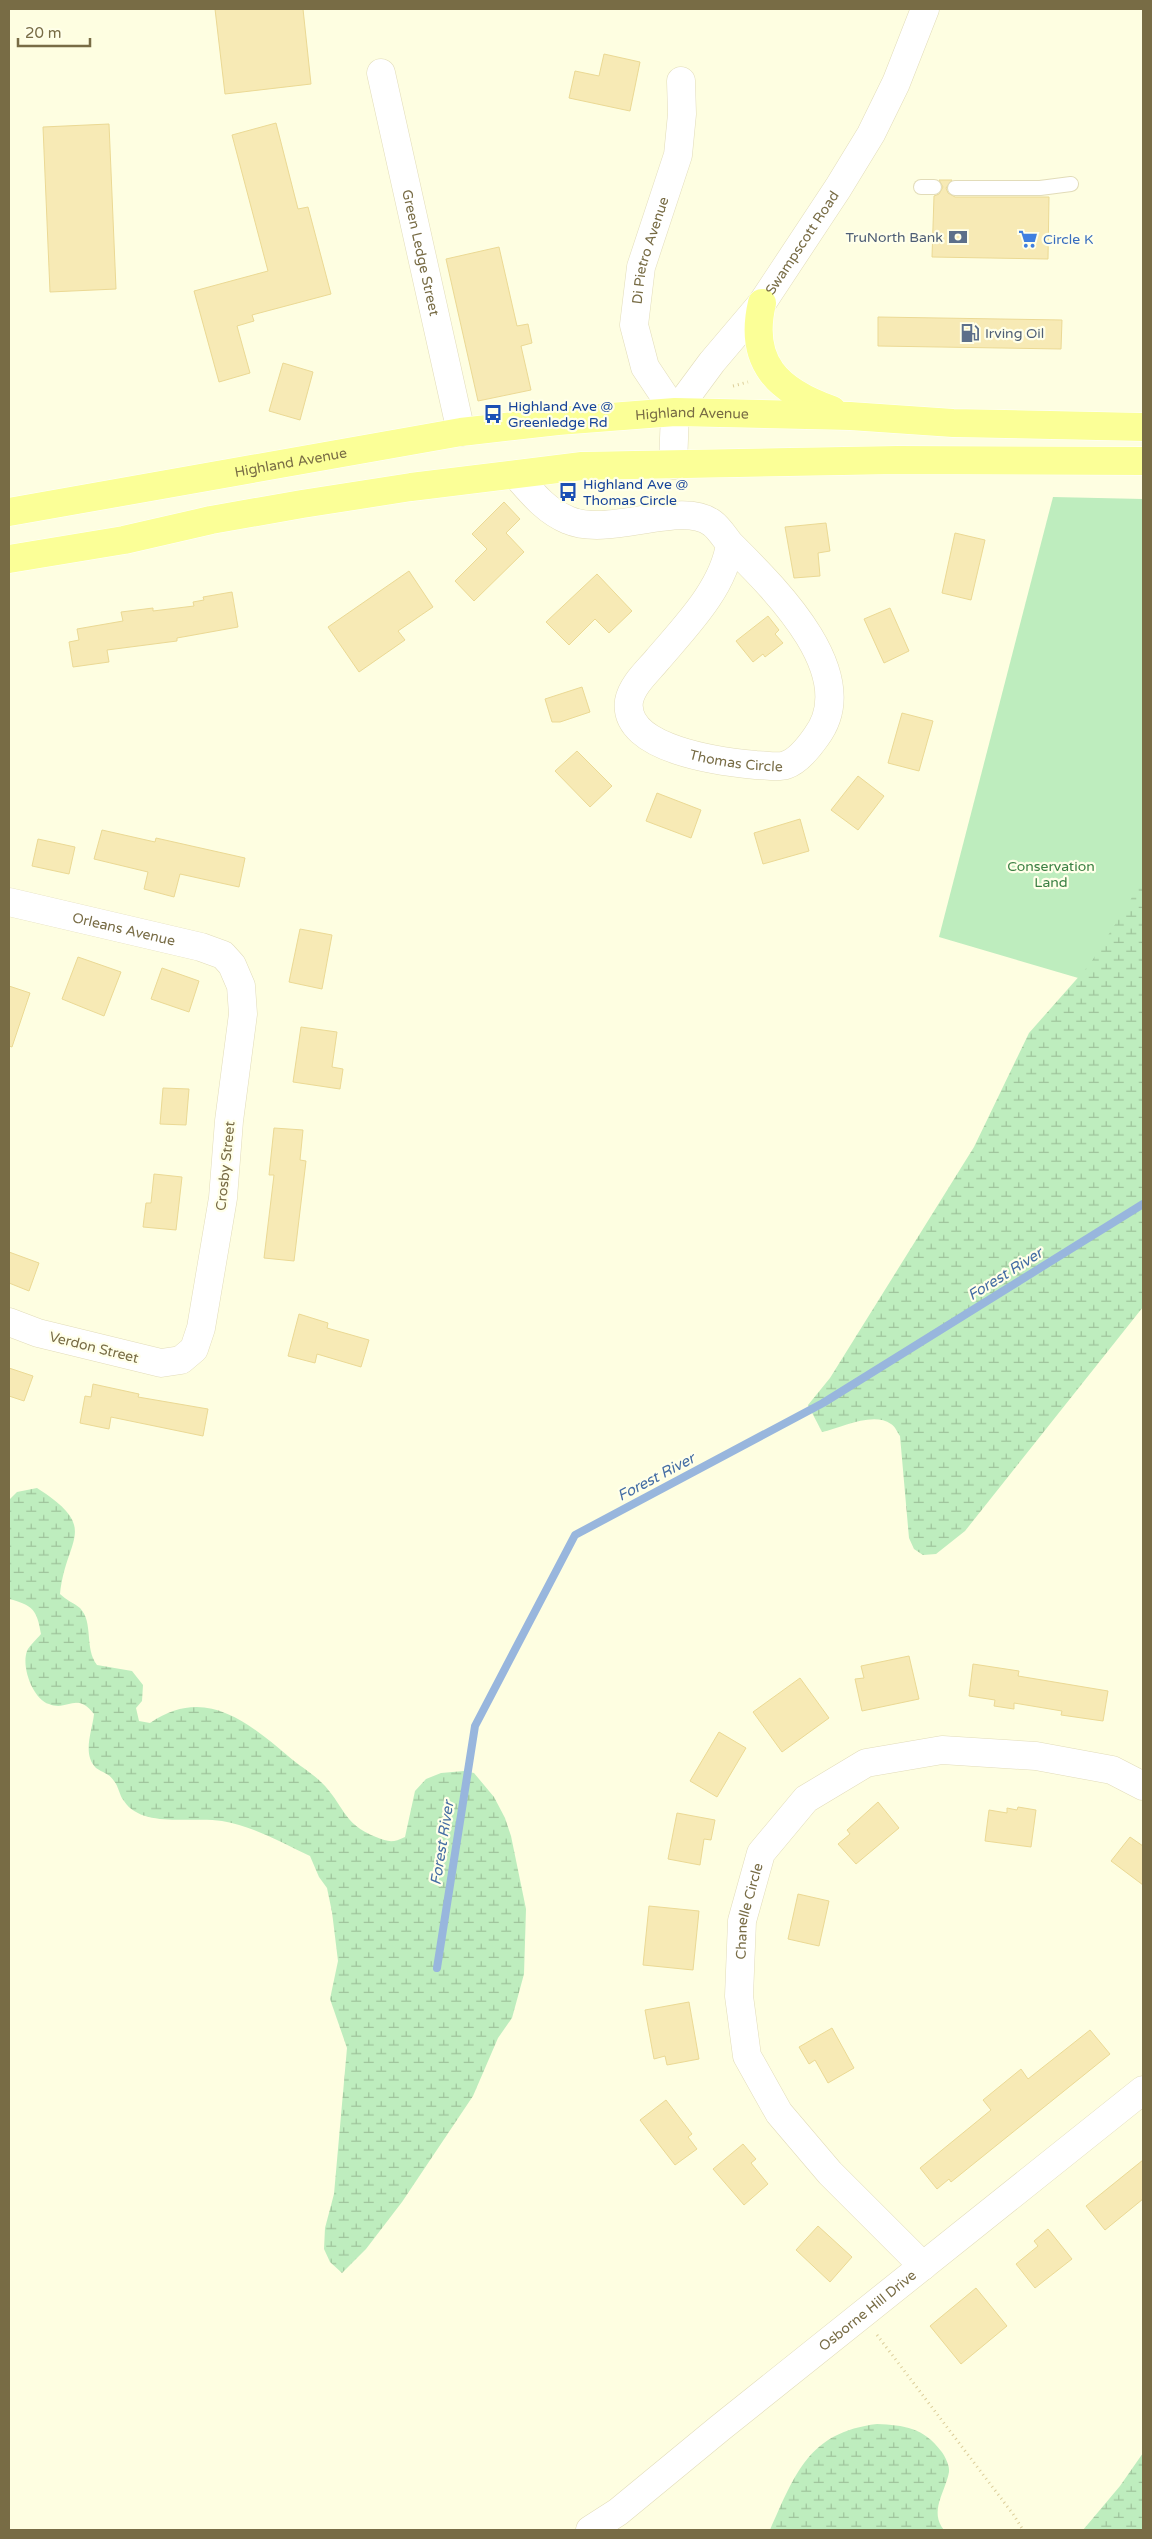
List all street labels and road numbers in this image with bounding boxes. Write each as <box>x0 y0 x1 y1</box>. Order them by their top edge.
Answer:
street label: Green Ledge Street <box>398 188 443 318</box>
street label: Swampscott Road <box>762 188 843 298</box>
street label: Di Pietro Avenue <box>629 195 673 305</box>
street label: Highland Avenue <box>635 404 749 424</box>
street label: Highland Avenue <box>233 444 348 481</box>
street label: Thomas Circle <box>688 746 783 775</box>
street label: Orleans Avenue <box>71 909 177 950</box>
street label: Crosby Street <box>212 1120 239 1212</box>
street label: Verdon Street <box>47 1328 141 1367</box>
street label: Chanelle Circle <box>732 1861 767 1960</box>
street label: Osborne Hill Drive <box>815 2267 920 2355</box>

